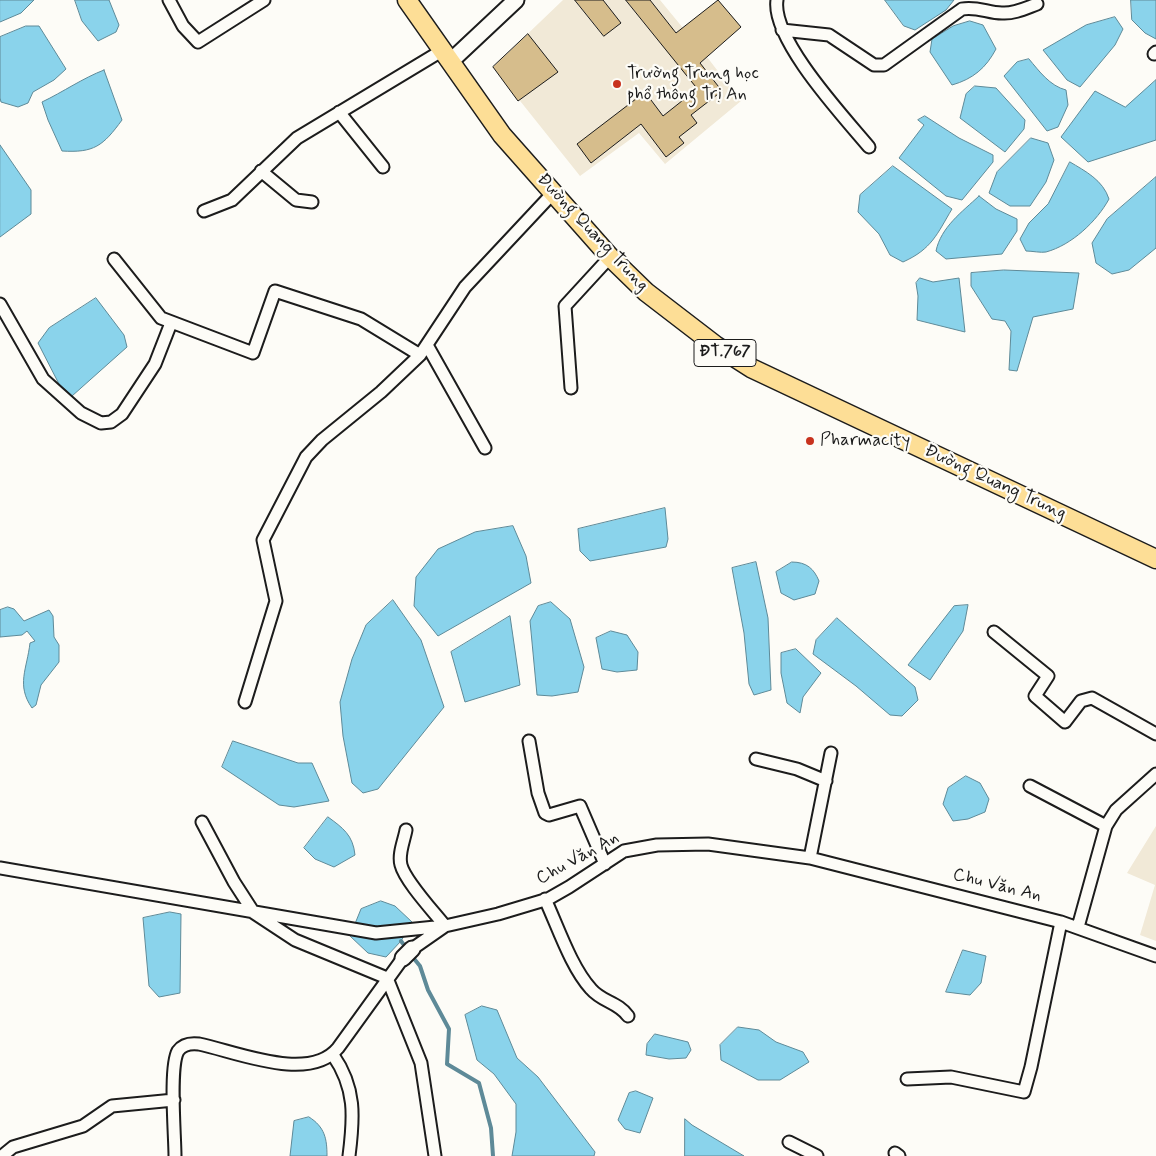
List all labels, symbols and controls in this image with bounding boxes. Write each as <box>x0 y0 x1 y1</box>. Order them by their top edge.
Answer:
place label: Trường Trung học phổ thông Trị An <box>627 63 759 106</box>
marker: Trường Trung học phổ thông Trị An <box>611 78 623 90</box>
street label: Đường Quang Trung <box>531 169 653 297</box>
road number: ĐT.767 <box>694 339 756 366</box>
place label: Pharmacity <box>820 430 910 452</box>
marker: Pharmacity <box>804 435 816 447</box>
street label: Đường Quang Trung <box>921 441 1069 525</box>
street label: Chu Văn An <box>533 828 623 890</box>
street label: Chu Văn An <box>950 865 1044 907</box>

